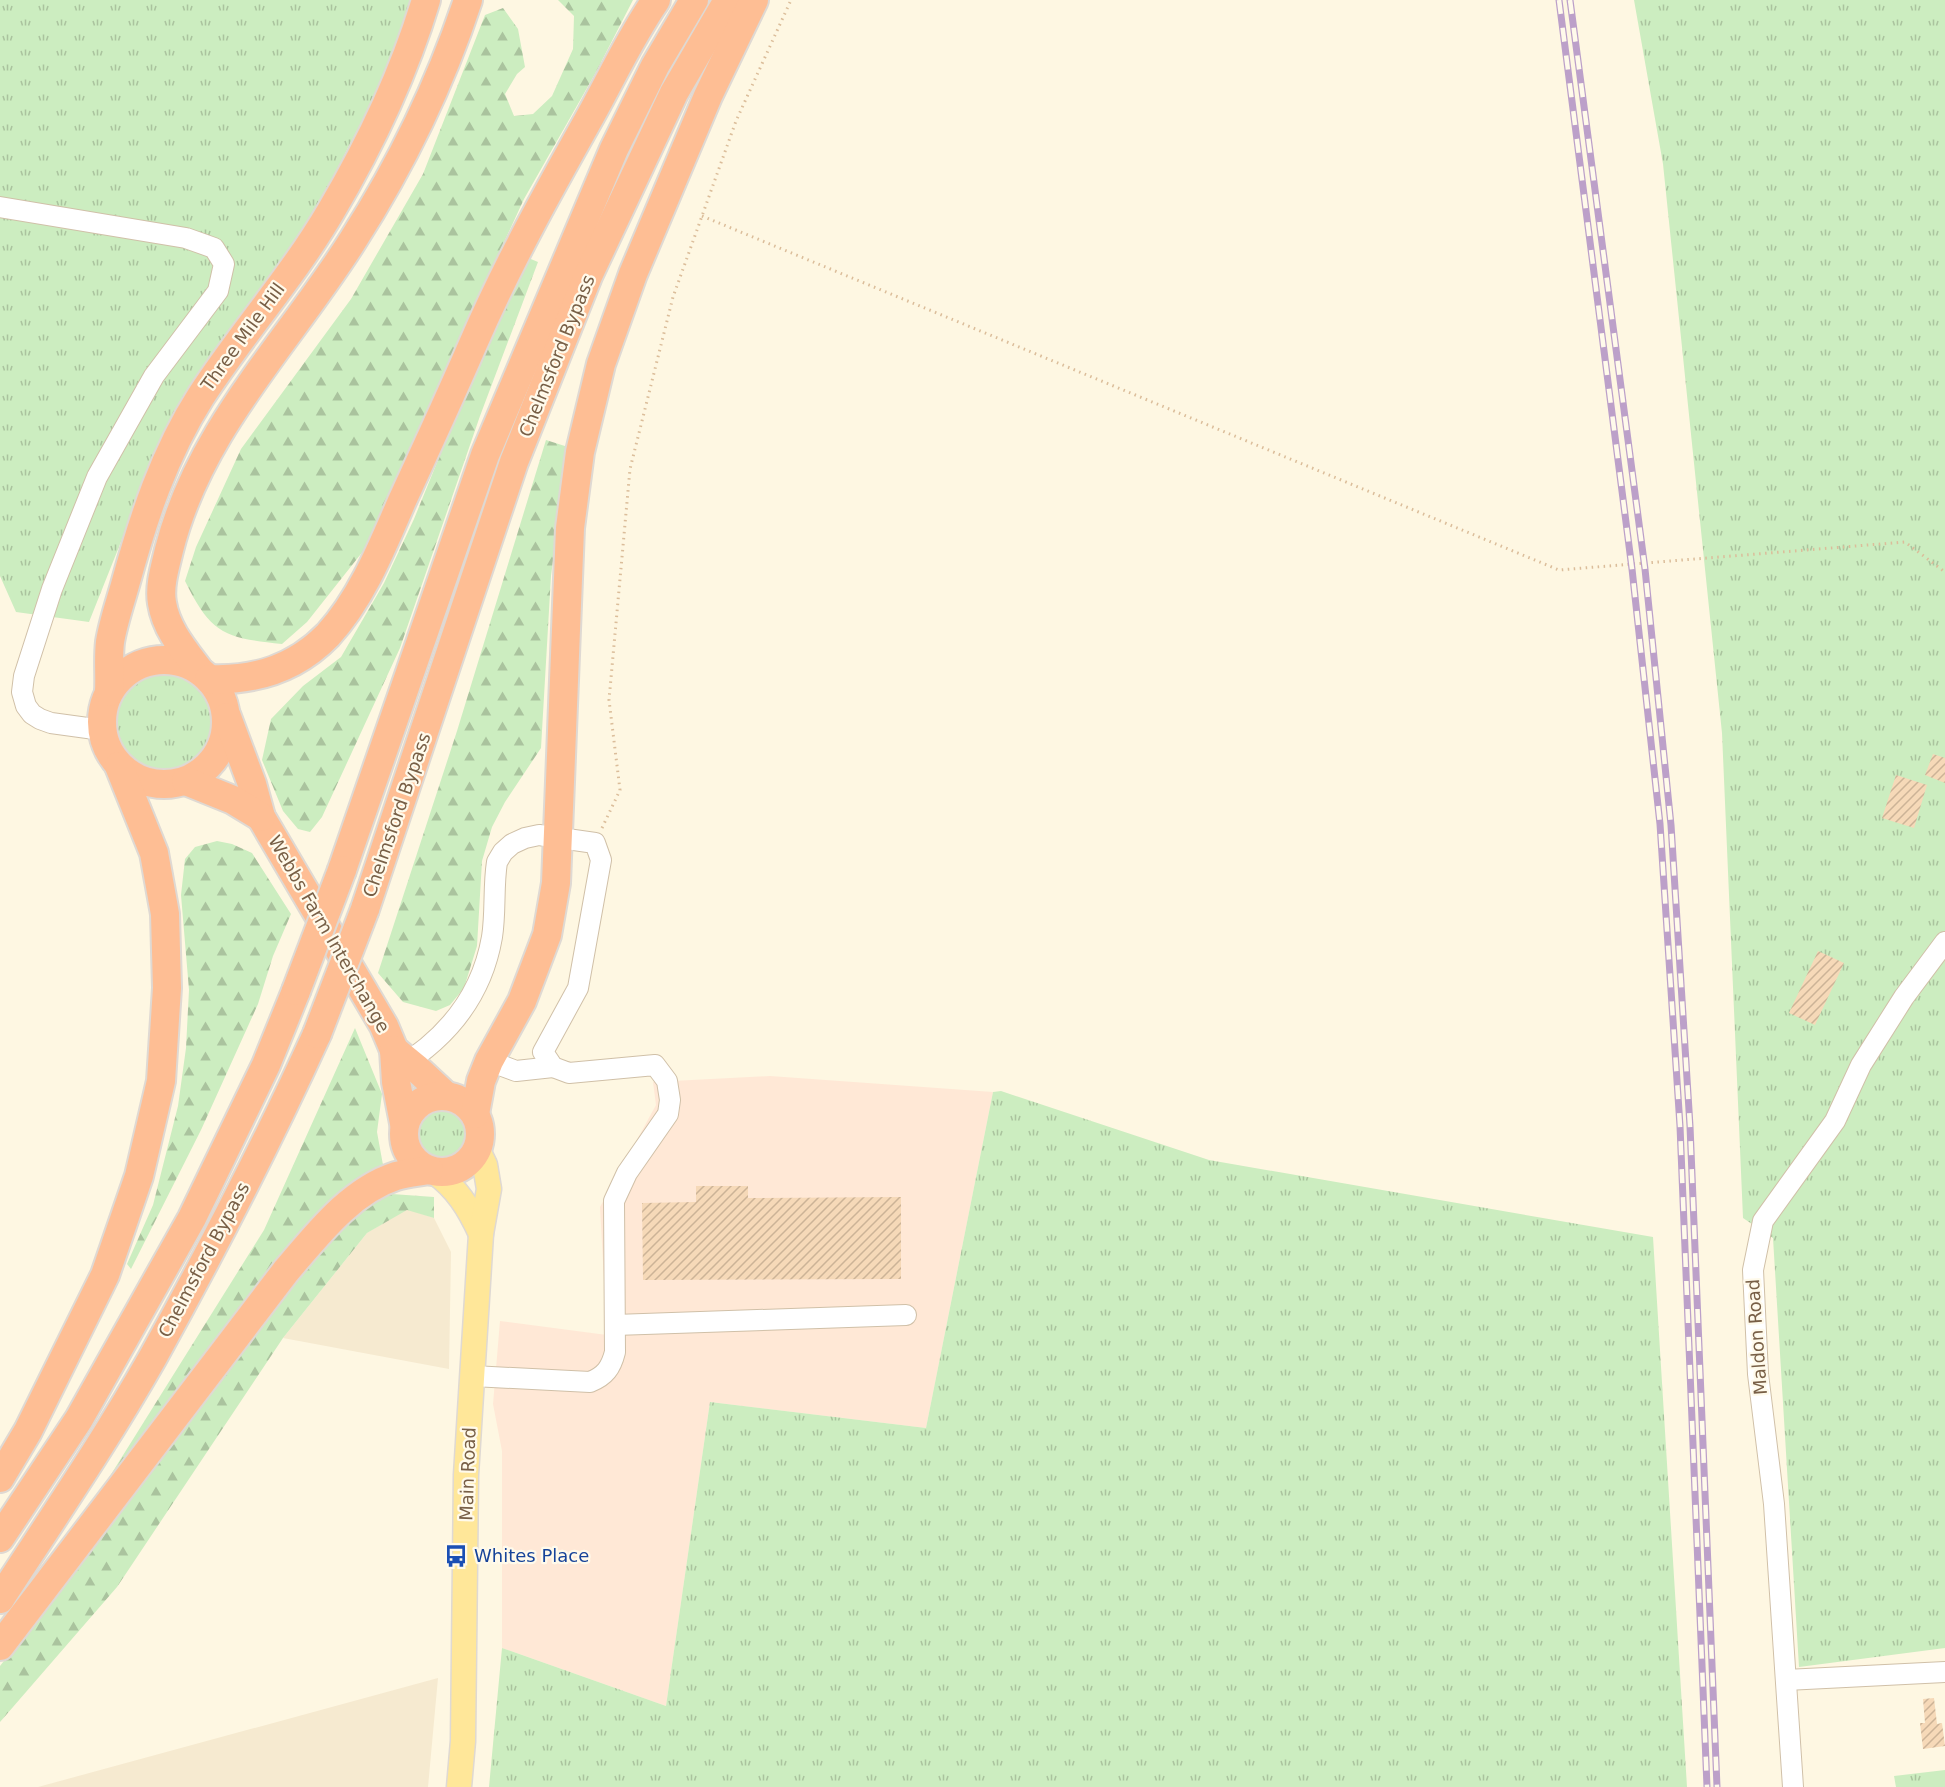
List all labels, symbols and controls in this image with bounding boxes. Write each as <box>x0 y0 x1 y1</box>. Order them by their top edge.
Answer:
street label: Chelmsford Bypass <box>514 272 599 440</box>
street label: Three Mile Hill <box>196 279 289 396</box>
street label: Chelmsford Bypass <box>358 730 435 900</box>
street label: Webbs Farm Interchange <box>264 832 395 1036</box>
street label: Chelmsford Bypass <box>154 1179 253 1341</box>
street label: Maldon Road <box>1742 1278 1771 1396</box>
street label: Main Road <box>455 1427 480 1521</box>
bus stop icon: Whites Place <box>443 1543 469 1569</box>
place label: Whites Place <box>474 1545 589 1566</box>

